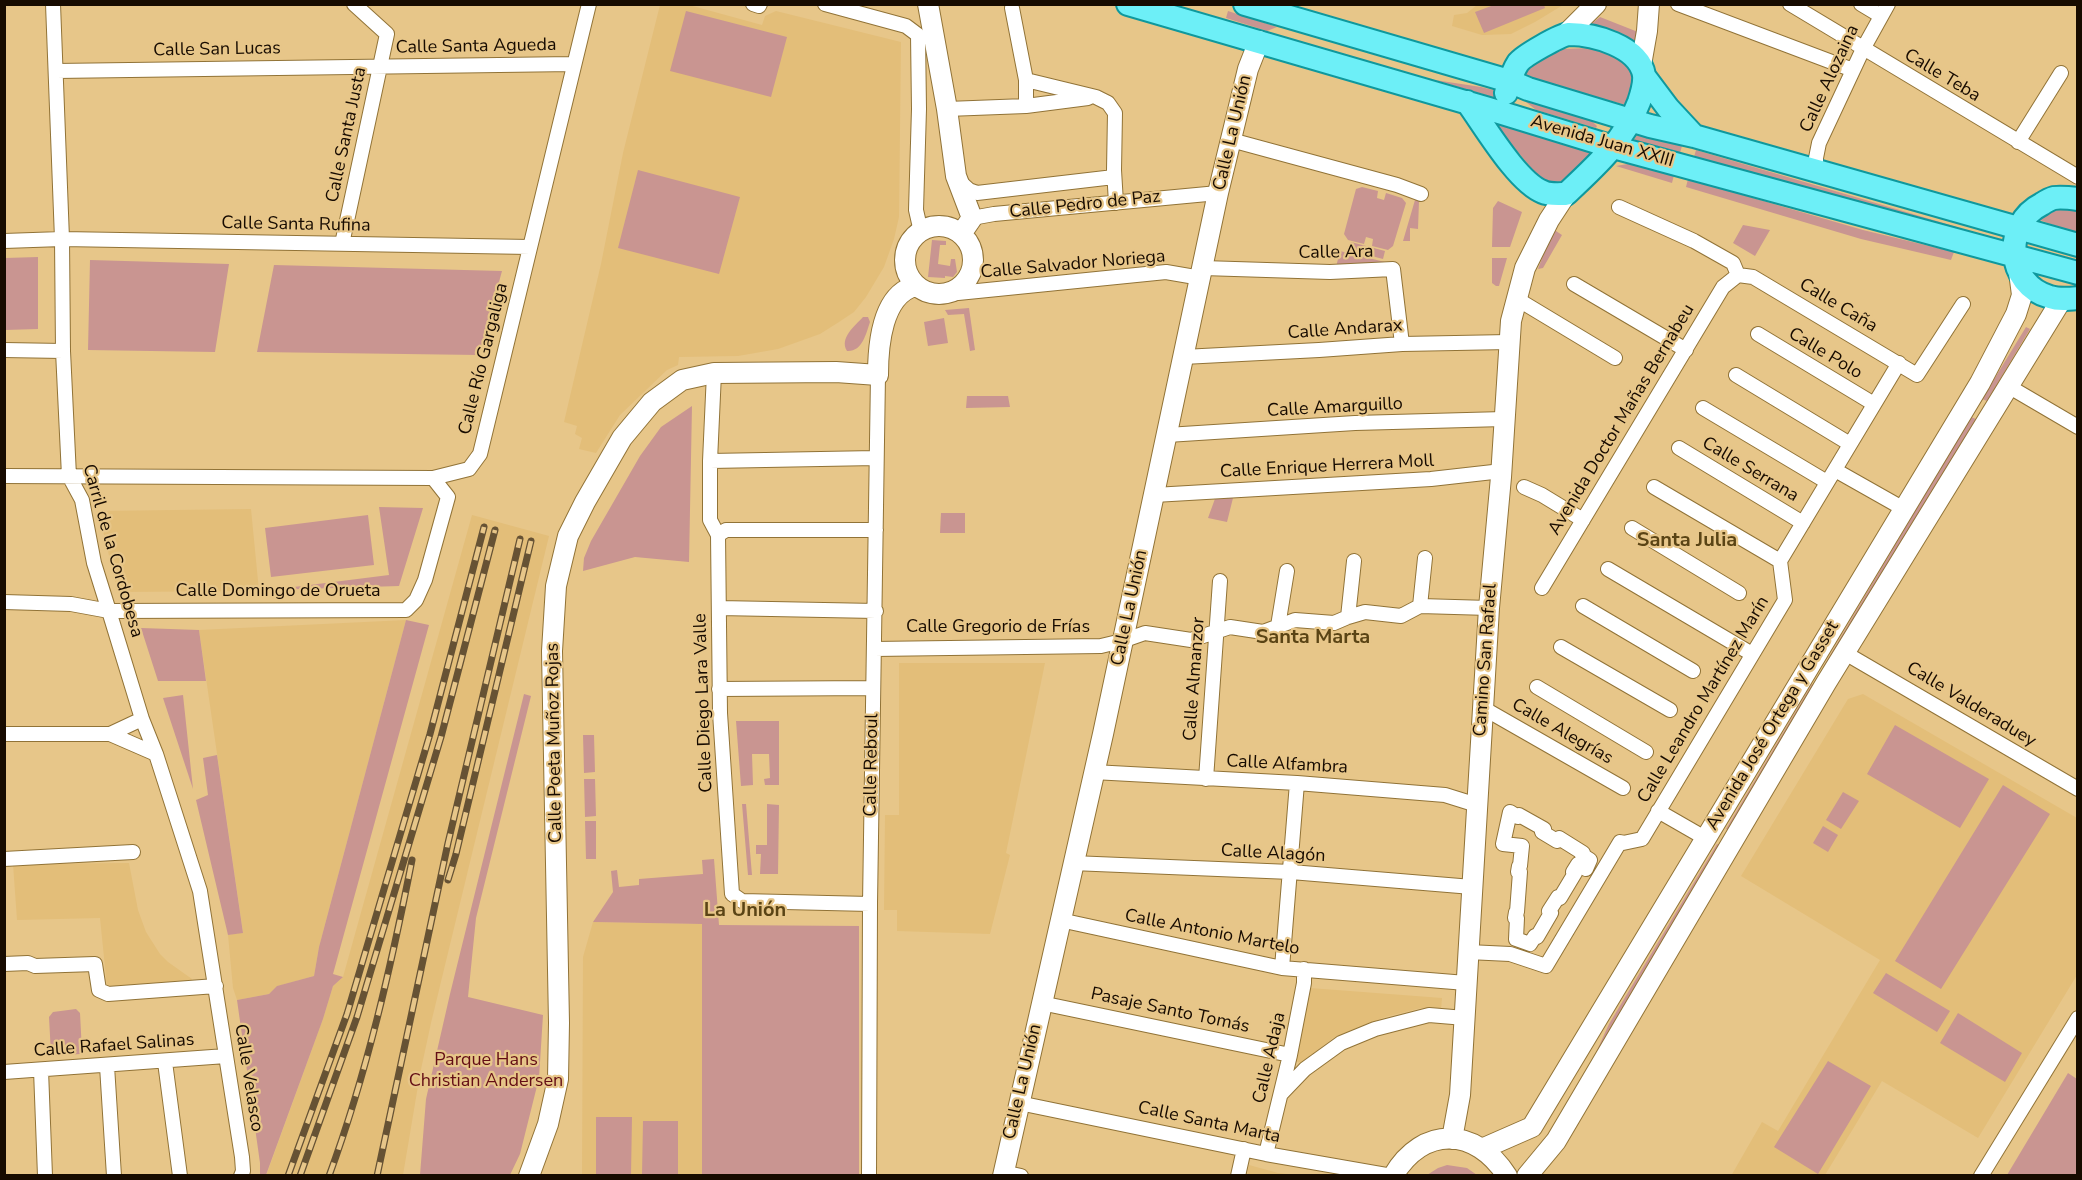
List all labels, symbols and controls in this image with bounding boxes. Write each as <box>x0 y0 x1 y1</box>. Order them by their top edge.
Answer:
street label: Calle Alozaina <box>1796 22 1864 136</box>
street label: Calle Santa Agueda <box>395 35 557 59</box>
street label: Calle San Lucas <box>153 38 281 62</box>
street label: Calle Teba <box>1900 45 1984 107</box>
street label: Calle Santa Justa <box>322 65 372 205</box>
street label: Calle La Unión <box>1209 73 1257 193</box>
street label: Avenida Juan XXIII <box>1528 111 1676 173</box>
street label: Calle Pedro de Paz <box>1008 186 1162 224</box>
street label: Calle Santa Rufina <box>221 213 371 237</box>
street label: Calle Ara <box>1298 242 1374 264</box>
street label: Calle Salvador Noriega <box>980 246 1166 284</box>
street label: Calle Caña <box>1795 274 1881 338</box>
street label: Calle Río Gargaliga <box>455 281 513 437</box>
street label: Avenida Doctor Mañas Bernabeu <box>1544 301 1700 539</box>
street label: Calle Andarax <box>1287 315 1403 345</box>
street label: Calle Polo <box>1784 324 1866 384</box>
street label: Calle Amarguillo <box>1267 394 1403 422</box>
street label: Calle Serrana <box>1698 433 1802 507</box>
street label: Calle Enrique Herrera Moll <box>1219 451 1435 483</box>
street label: Carril de la Cordobesa <box>77 462 147 640</box>
district label: Santa Julia <box>1637 529 1737 553</box>
street label: Calle La Unión <box>1107 548 1153 668</box>
street label: Calle Domingo de Orueta <box>176 581 380 603</box>
street label: Camino San Rafael <box>1470 583 1502 737</box>
street label: Calle Leandro Martínez Marín <box>1634 593 1774 807</box>
street label: Calle Diego Lara Valle <box>690 613 718 793</box>
street label: Calle Almanzor <box>1180 616 1210 742</box>
street label: Calle Gregorio de Frías <box>906 617 1090 639</box>
street label: Avenida José Ortega y Gasset <box>1702 618 1844 834</box>
district label: Santa Marta <box>1256 626 1370 650</box>
street label: Calle Poeta Muñoz Rojas <box>542 643 568 843</box>
street label: Calle Valderaduey <box>1902 658 2040 752</box>
street label: Calle Alegrías <box>1507 694 1617 770</box>
street label: Calle Reboul <box>860 713 884 817</box>
street label: Calle Alfambra <box>1226 751 1348 779</box>
street label: Calle Alagón <box>1220 840 1326 868</box>
district label: La Unión <box>704 899 786 923</box>
street label: Calle Antonio Martelo <box>1123 905 1301 961</box>
street label: Pasaje Santo Tomás <box>1089 984 1251 1038</box>
street label: Calle Adaja <box>1249 1010 1291 1106</box>
street label: Calle La Unión <box>999 1022 1047 1142</box>
street label: Calle Velasco <box>229 1023 267 1133</box>
street label: Calle Rafael Salinas <box>33 1030 195 1062</box>
park label: Parque Hans Christian Andersen <box>409 1050 563 1092</box>
street label: Calle Santa Marta <box>1136 1097 1282 1149</box>

